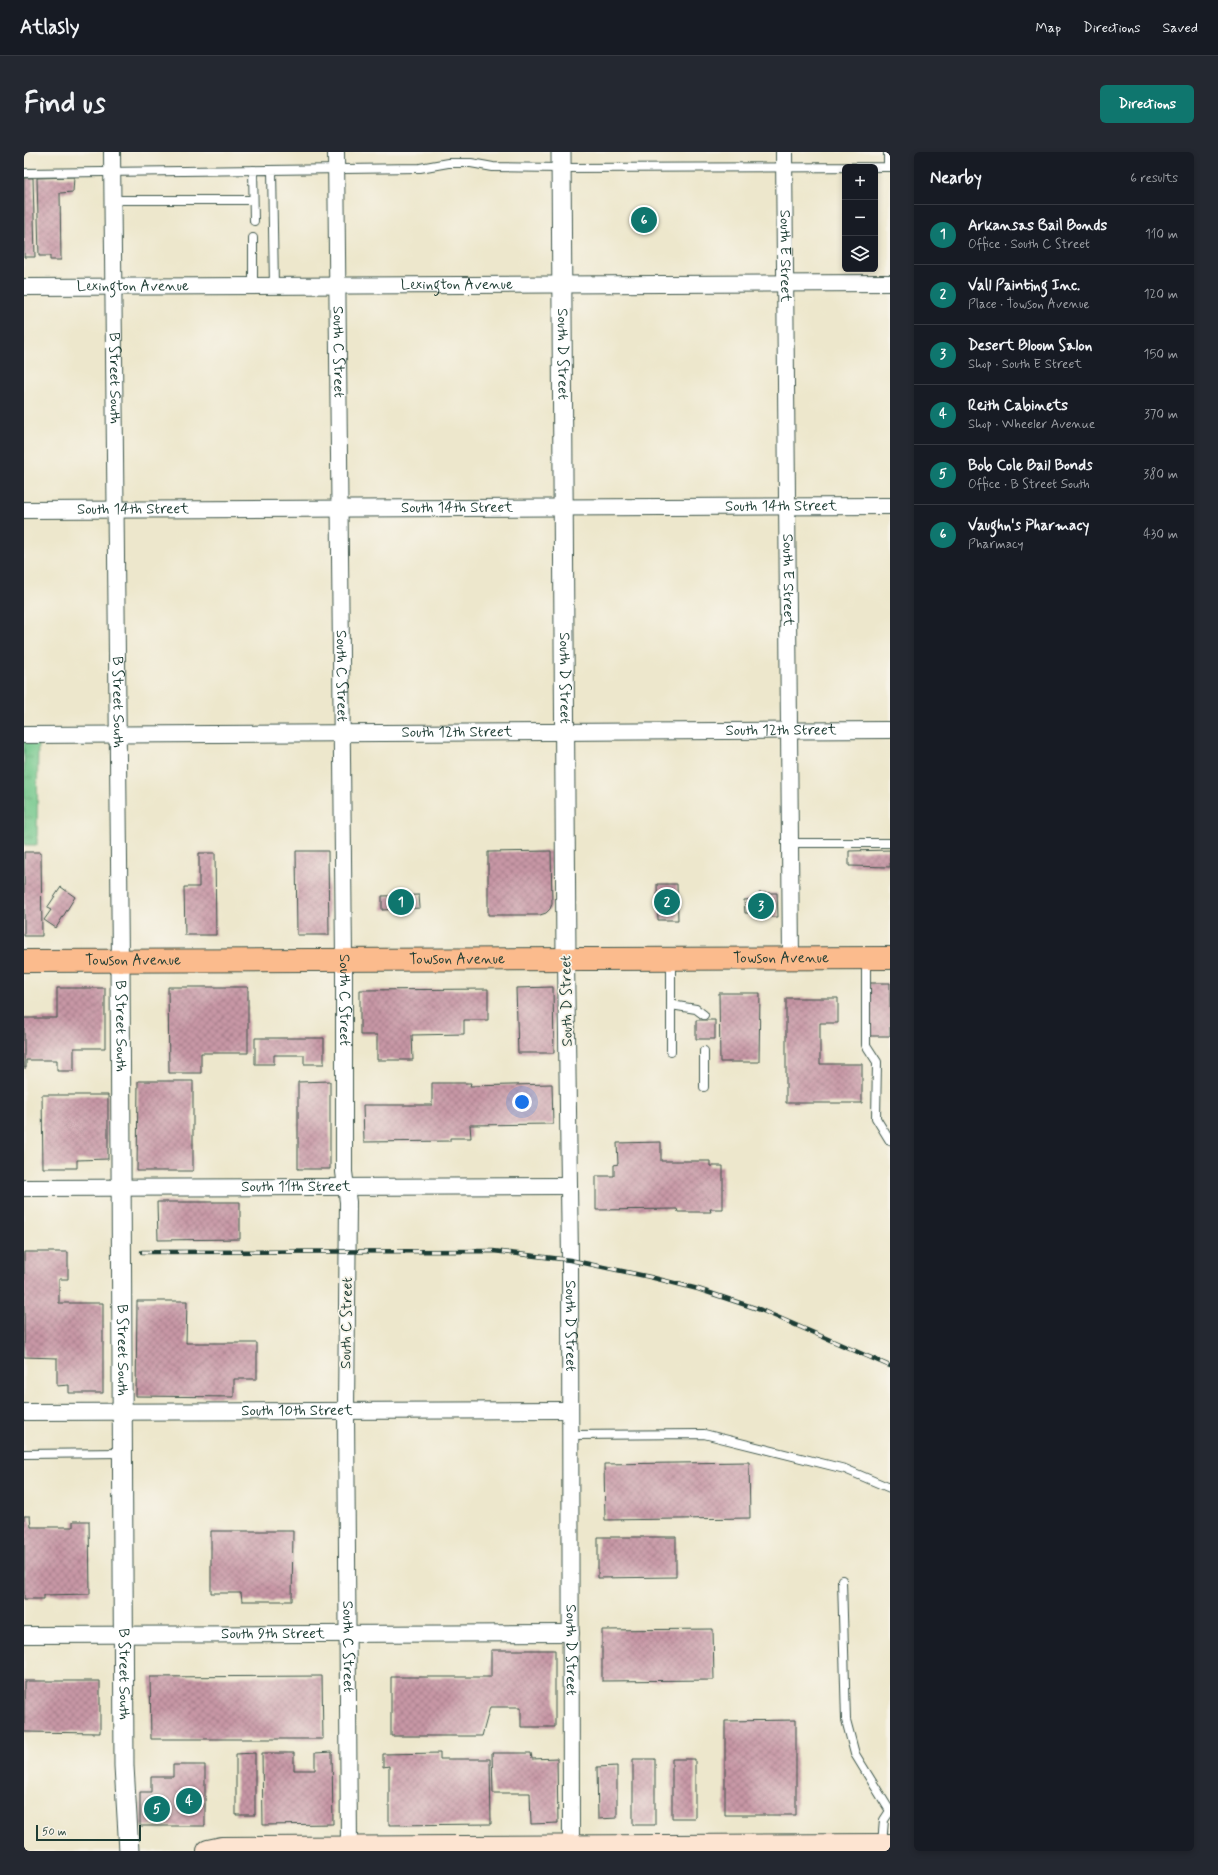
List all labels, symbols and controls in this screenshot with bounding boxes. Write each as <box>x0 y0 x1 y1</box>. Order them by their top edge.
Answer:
text: Atlasly <box>20 15 79 40</box>
text: Map <box>1035 19 1061 37</box>
text: Directions <box>1083 19 1141 37</box>
text: Saved <box>1163 19 1198 37</box>
button: Directions <box>1100 85 1194 123</box>
text: Find us <box>24 86 105 123</box>
map controls <box>842 164 878 272</box>
button: + <box>842 164 878 200</box>
text: Nearby <box>930 167 982 189</box>
text: 6 results <box>1130 170 1178 187</box>
button: − <box>842 200 878 236</box>
pin: 6 <box>631 205 657 235</box>
street label: South E Street <box>775 210 795 302</box>
text: Arkansas Bail Bonds <box>968 216 1107 236</box>
text: 1 <box>940 226 946 243</box>
text: 110 m <box>1145 226 1178 243</box>
button: layers <box>842 236 878 272</box>
text: Office · South C Street <box>968 236 1090 253</box>
street label: Lexington Avenue <box>401 275 513 296</box>
street label: Lexington Avenue <box>77 276 189 298</box>
text: Vall Painting Inc. <box>968 276 1080 296</box>
text: 2 <box>940 286 946 303</box>
text: 120 m <box>1144 286 1178 303</box>
text: Place · Towson Avenue <box>968 296 1090 313</box>
street label: South C Street <box>328 306 348 398</box>
street label: South D Street <box>552 308 573 400</box>
street label: B Street South <box>104 332 125 424</box>
text: Desert Bloom Salon <box>968 336 1092 356</box>
text: 3 <box>940 346 946 363</box>
text: 150 m <box>1144 346 1178 363</box>
text: Shop · South E Street <box>968 356 1082 373</box>
text: Reith Cabinets <box>968 396 1068 416</box>
text: 4 <box>939 406 947 423</box>
text: 370 m <box>1144 406 1178 423</box>
text: Shop · Wheeler Avenue <box>968 416 1095 433</box>
text: Bob Cole Bail Bonds <box>968 456 1093 476</box>
text: 5 <box>939 466 947 483</box>
text: 380 m <box>1143 466 1178 483</box>
text: Office · B Street South <box>968 476 1090 493</box>
street label: South 14th Street <box>725 496 837 517</box>
street label: South 14th Street <box>401 498 513 518</box>
street label: South 14th Street <box>77 499 189 520</box>
text: Vaughn's Pharmacy <box>968 516 1089 536</box>
text: 6 <box>940 526 946 543</box>
text: 430 m <box>1143 526 1178 543</box>
street label: South E Street <box>777 534 798 626</box>
text: Pharmacy <box>968 536 1024 553</box>
street label: South C Street <box>331 630 352 722</box>
street label: South D Street <box>554 632 575 724</box>
street label: B Street South <box>107 656 128 748</box>
street label: South 12th Street <box>725 720 837 741</box>
street label: South 12th Street <box>401 722 513 743</box>
pin: 1 <box>388 887 414 917</box>
pin: 2 <box>654 887 680 917</box>
pin: 3 <box>748 891 774 921</box>
street label: Towson Avenue <box>733 948 829 969</box>
street label: Towson Avenue <box>409 949 505 970</box>
street label: Towson Avenue <box>85 950 181 971</box>
street label: South C Street <box>334 954 354 1046</box>
street label: South D Street <box>556 955 578 1047</box>
street label: B Street South <box>110 980 131 1072</box>
your location <box>512 1092 532 1112</box>
street label: South 11th Street <box>241 1177 351 1197</box>
street label: South C Street <box>336 1277 358 1369</box>
street label: South D Street <box>560 1280 580 1372</box>
street label: B Street South <box>112 1304 132 1396</box>
street label: South 10th Street <box>241 1401 353 1421</box>
street label: South C Street <box>337 1601 358 1693</box>
street label: South D Street <box>561 1604 581 1696</box>
street label: South 9th Street <box>221 1624 325 1644</box>
street label: B Street South <box>113 1628 134 1720</box>
pin: 4 <box>176 1786 202 1816</box>
pin: 5 <box>144 1794 170 1824</box>
scale bar <box>36 1823 141 1842</box>
text: 50 m <box>42 1825 67 1839</box>

